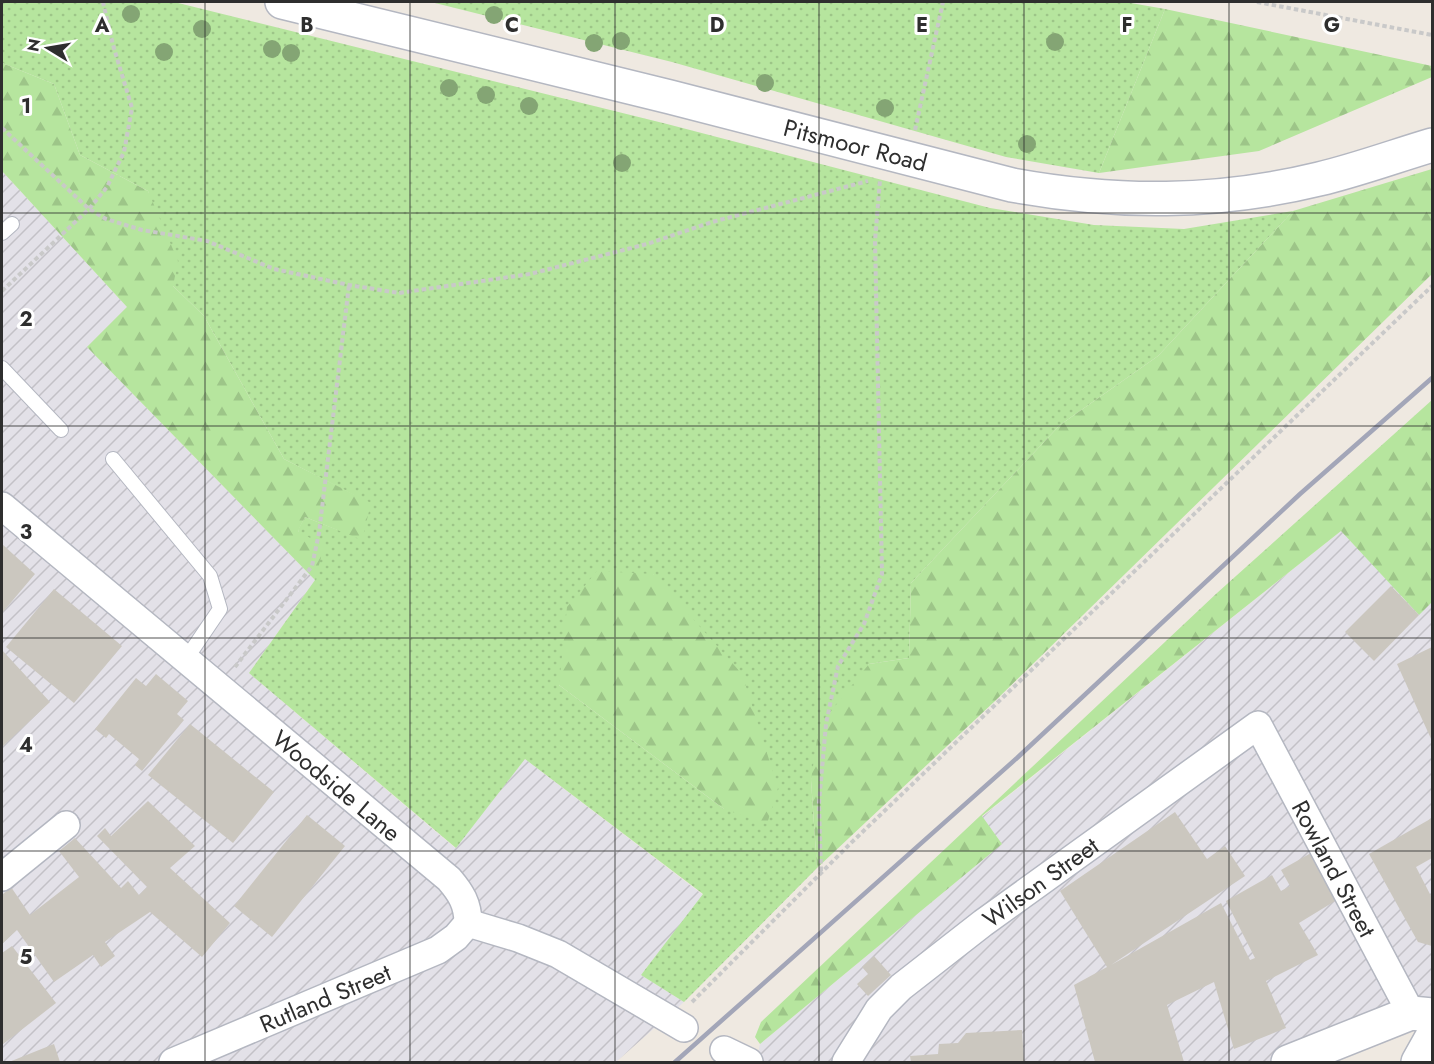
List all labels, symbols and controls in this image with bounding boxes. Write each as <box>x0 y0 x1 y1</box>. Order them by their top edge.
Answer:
text: A <box>94 11 110 40</box>
text: B <box>300 11 314 40</box>
text: C <box>505 11 519 40</box>
text: D <box>710 11 724 40</box>
text: E <box>916 11 928 40</box>
text: F <box>1121 11 1133 40</box>
text: G <box>1324 11 1340 40</box>
north arrow <box>18 18 78 78</box>
text: N <box>21 37 46 54</box>
text: 1 <box>21 92 31 121</box>
street label: Pitsmoor Road <box>780 109 931 180</box>
text: 2 <box>19 305 33 334</box>
text: 3 <box>20 518 32 547</box>
street label: Woodside Lane <box>265 721 409 849</box>
text: 4 <box>19 731 33 760</box>
street label: Rowland Street <box>1284 794 1385 943</box>
street label: Wilson Street <box>975 828 1106 936</box>
text: 5 <box>20 943 33 972</box>
street label: Rutland Street <box>254 954 396 1041</box>

